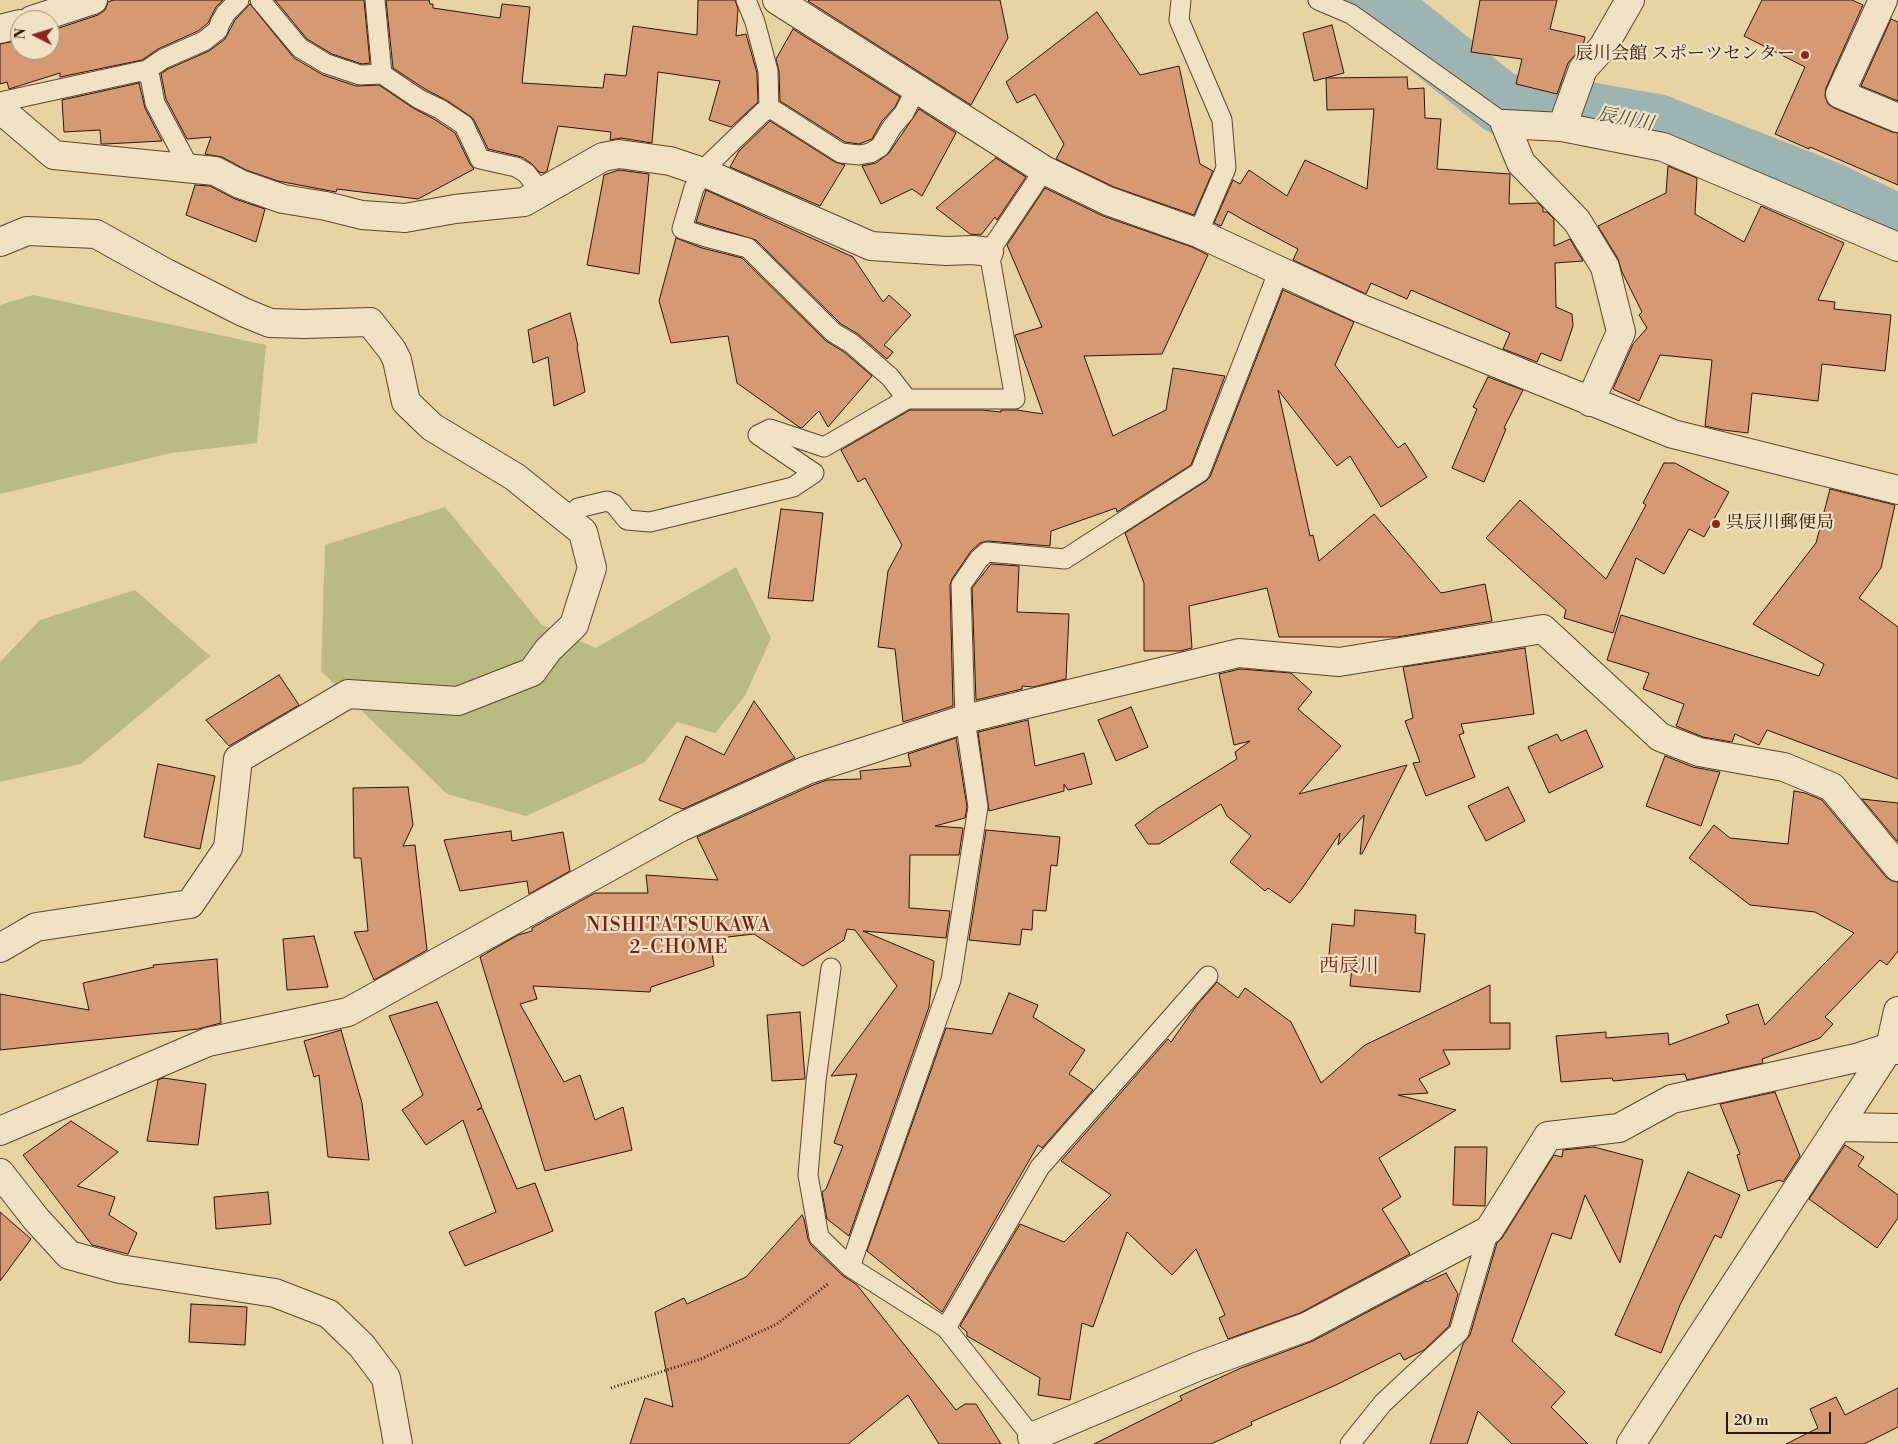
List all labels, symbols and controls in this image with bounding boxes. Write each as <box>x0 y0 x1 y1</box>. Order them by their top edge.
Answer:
north arrow <box>10 10 60 60</box>
text: N <box>12 27 31 40</box>
place label: 辰川会館 スポーツセンター <box>1575 44 1795 66</box>
marker: 辰川会館 スポーツセンター <box>1799 49 1811 61</box>
water label: 辰川川 <box>1595 103 1655 137</box>
place label: 呉辰川郵便局 <box>1726 513 1834 535</box>
marker: 呉辰川郵便局 <box>1710 518 1722 530</box>
district label: NISHITATSUKAWA 2-CHOME <box>585 915 773 959</box>
district label: 西辰川 <box>1319 955 1379 979</box>
scale bar <box>1728 1402 1833 1434</box>
text: 20 m <box>1734 1411 1769 1430</box>

